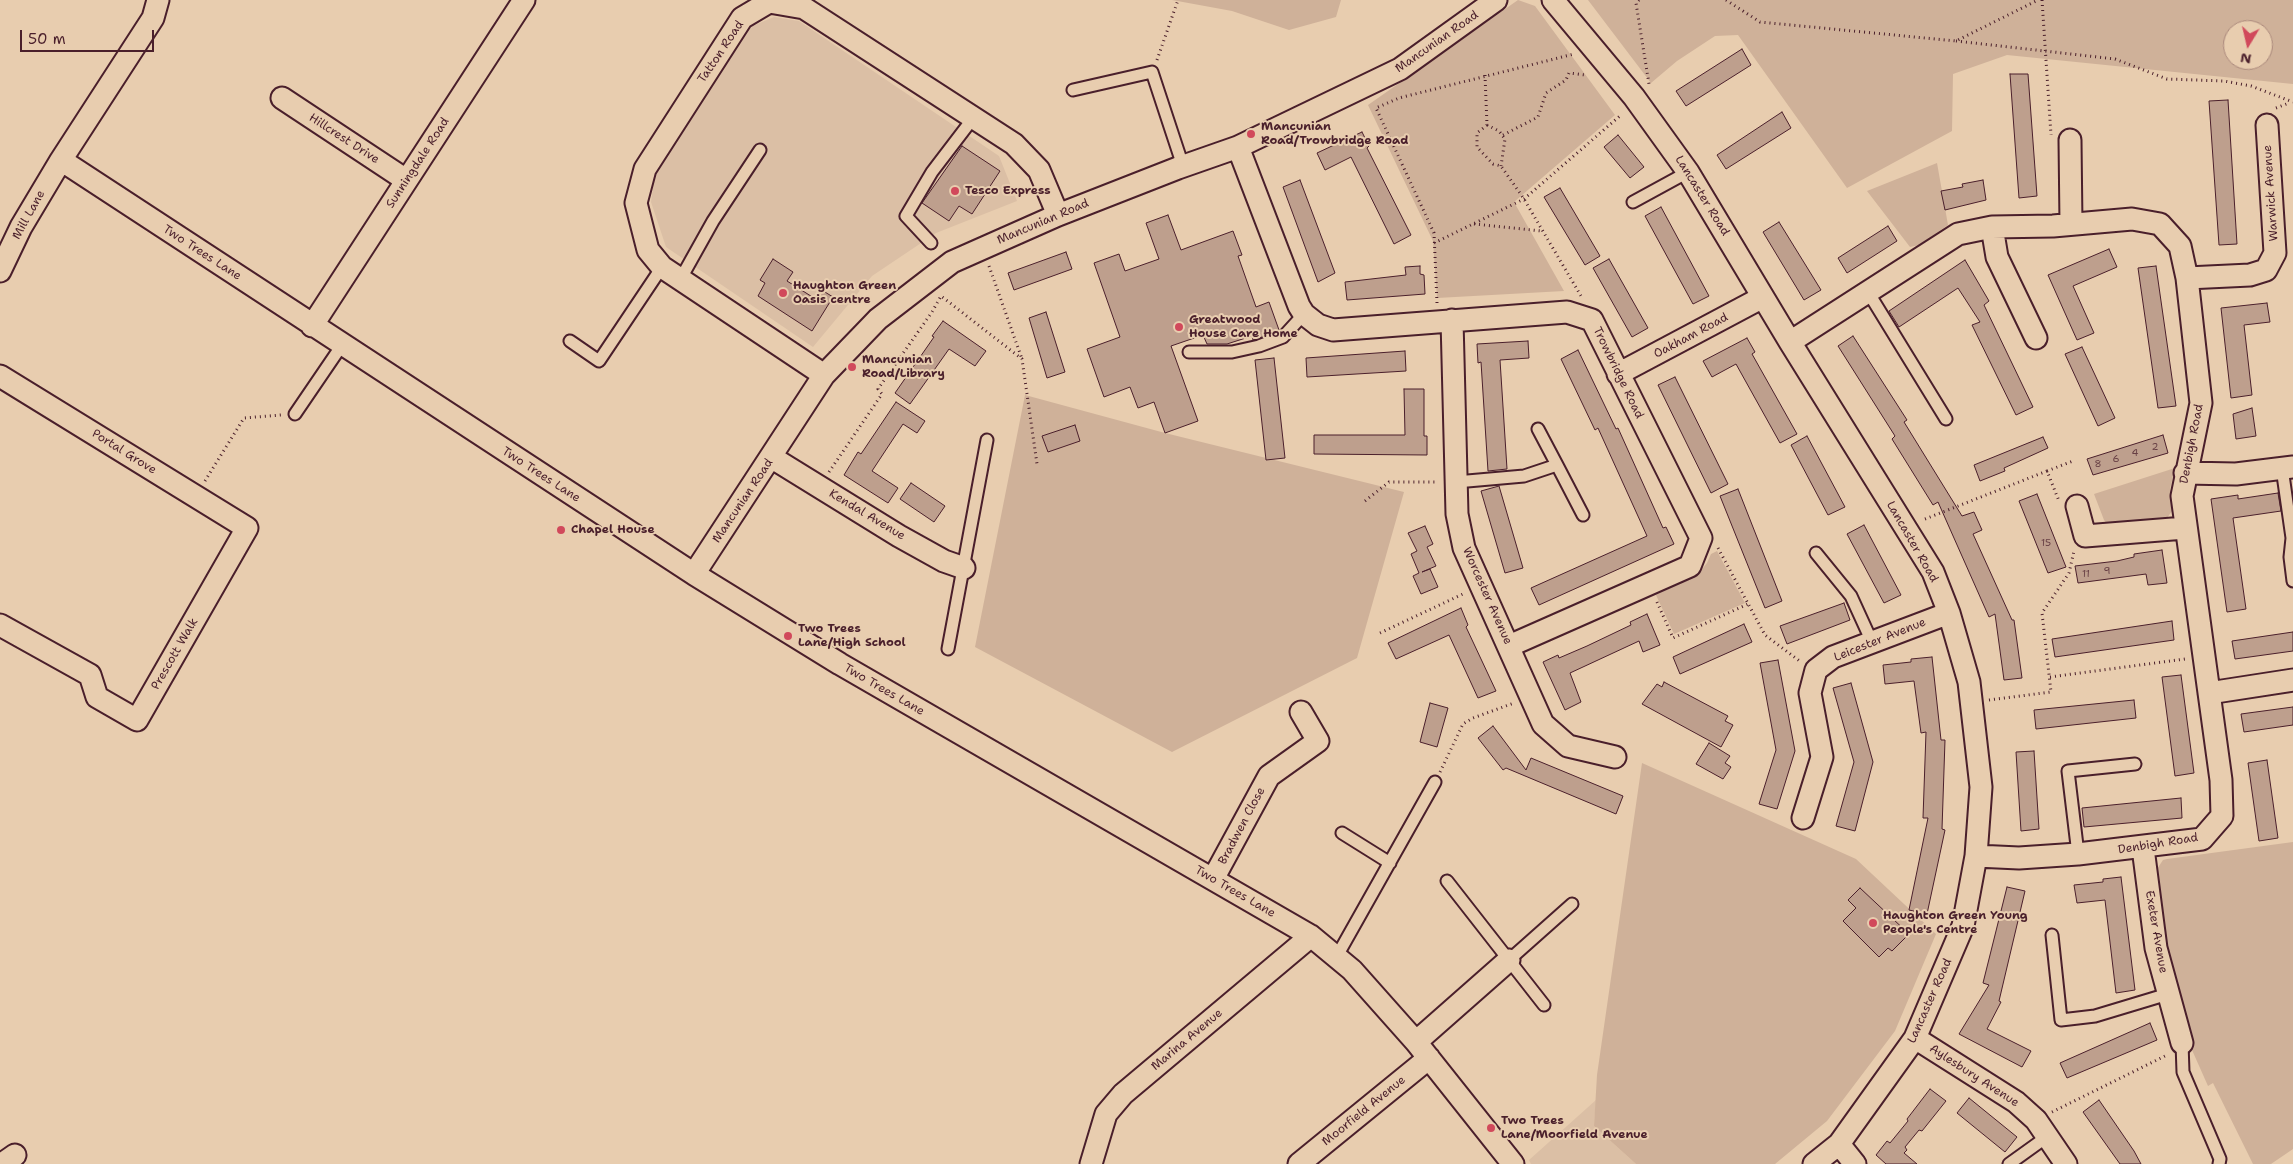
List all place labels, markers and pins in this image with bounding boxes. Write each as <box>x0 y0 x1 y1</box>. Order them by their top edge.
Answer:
place label: Mancunian Road/Trowbridge Road <box>1261 120 1408 148</box>
marker: Mancunian Road/Trowbridge Road <box>1245 128 1257 140</box>
place label: Tesco Express <box>965 184 1051 198</box>
marker: Tesco Express <box>949 185 961 197</box>
place label: Haughton Green Oasis centre <box>793 279 896 307</box>
marker: Haughton Green Oasis centre <box>777 287 789 299</box>
place label: Greatwood House Care Home <box>1189 313 1298 341</box>
marker: Greatwood House Care Home <box>1173 321 1185 333</box>
place label: Mancunian Road/Library <box>862 353 945 381</box>
marker: Mancunian Road/Library <box>846 361 858 373</box>
place label: Chapel House <box>571 523 655 537</box>
marker: Chapel House <box>555 524 567 536</box>
place label: Two Trees Lane/High School <box>798 622 906 650</box>
marker: Two Trees Lane/High School <box>782 630 794 642</box>
place label: Haughton Green Young People's Centre <box>1883 909 2028 937</box>
marker: Haughton Green Young People's Centre <box>1867 917 1879 929</box>
place label: Two Trees Lane/Moorfield Avenue <box>1501 1114 1648 1142</box>
marker: Two Trees Lane/Moorfield Avenue <box>1485 1122 1497 1134</box>

